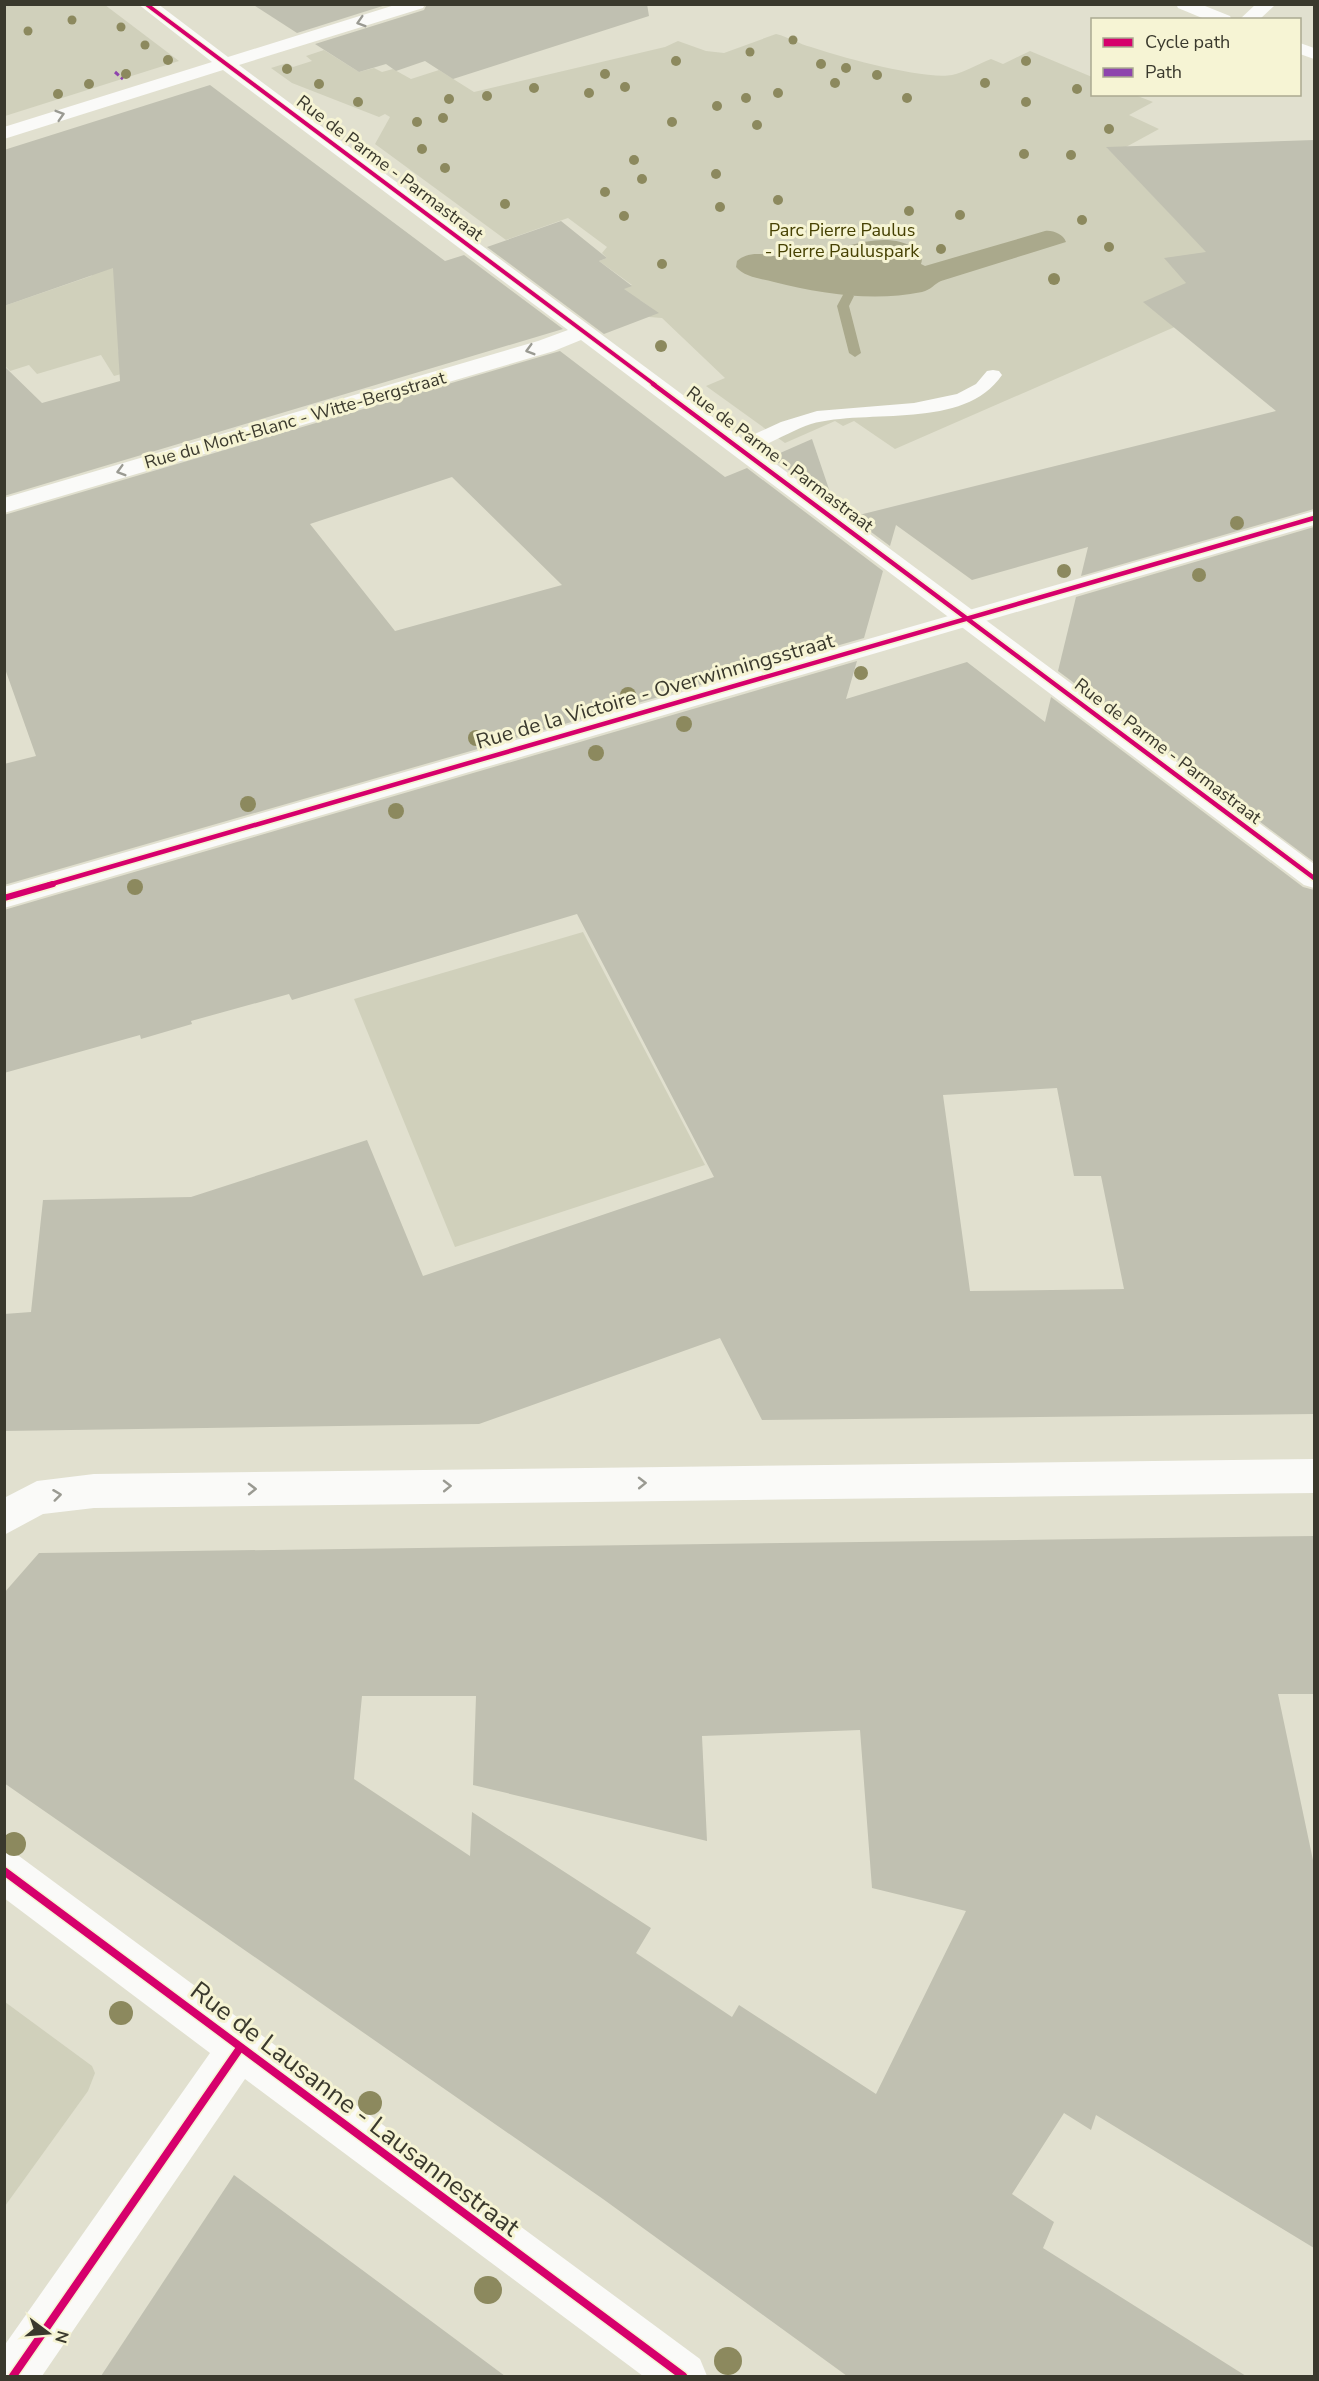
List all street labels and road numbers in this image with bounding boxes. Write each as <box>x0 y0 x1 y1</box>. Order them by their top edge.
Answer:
street label: Rue de Parme - Parmastraat <box>292 90 489 247</box>
street label: Rue du Mont-Blanc - Witte-Bergstraat <box>142 365 449 475</box>
street label: Rue de Parme - Parmastraat <box>682 381 879 538</box>
street label: Rue de la Victoire - Overwinningsstraat <box>473 626 838 756</box>
street label: Rue de Parme - Parmastraat <box>1070 673 1267 830</box>
street label: Rue de Lausanne - Lausannestraat <box>183 1973 528 2245</box>

